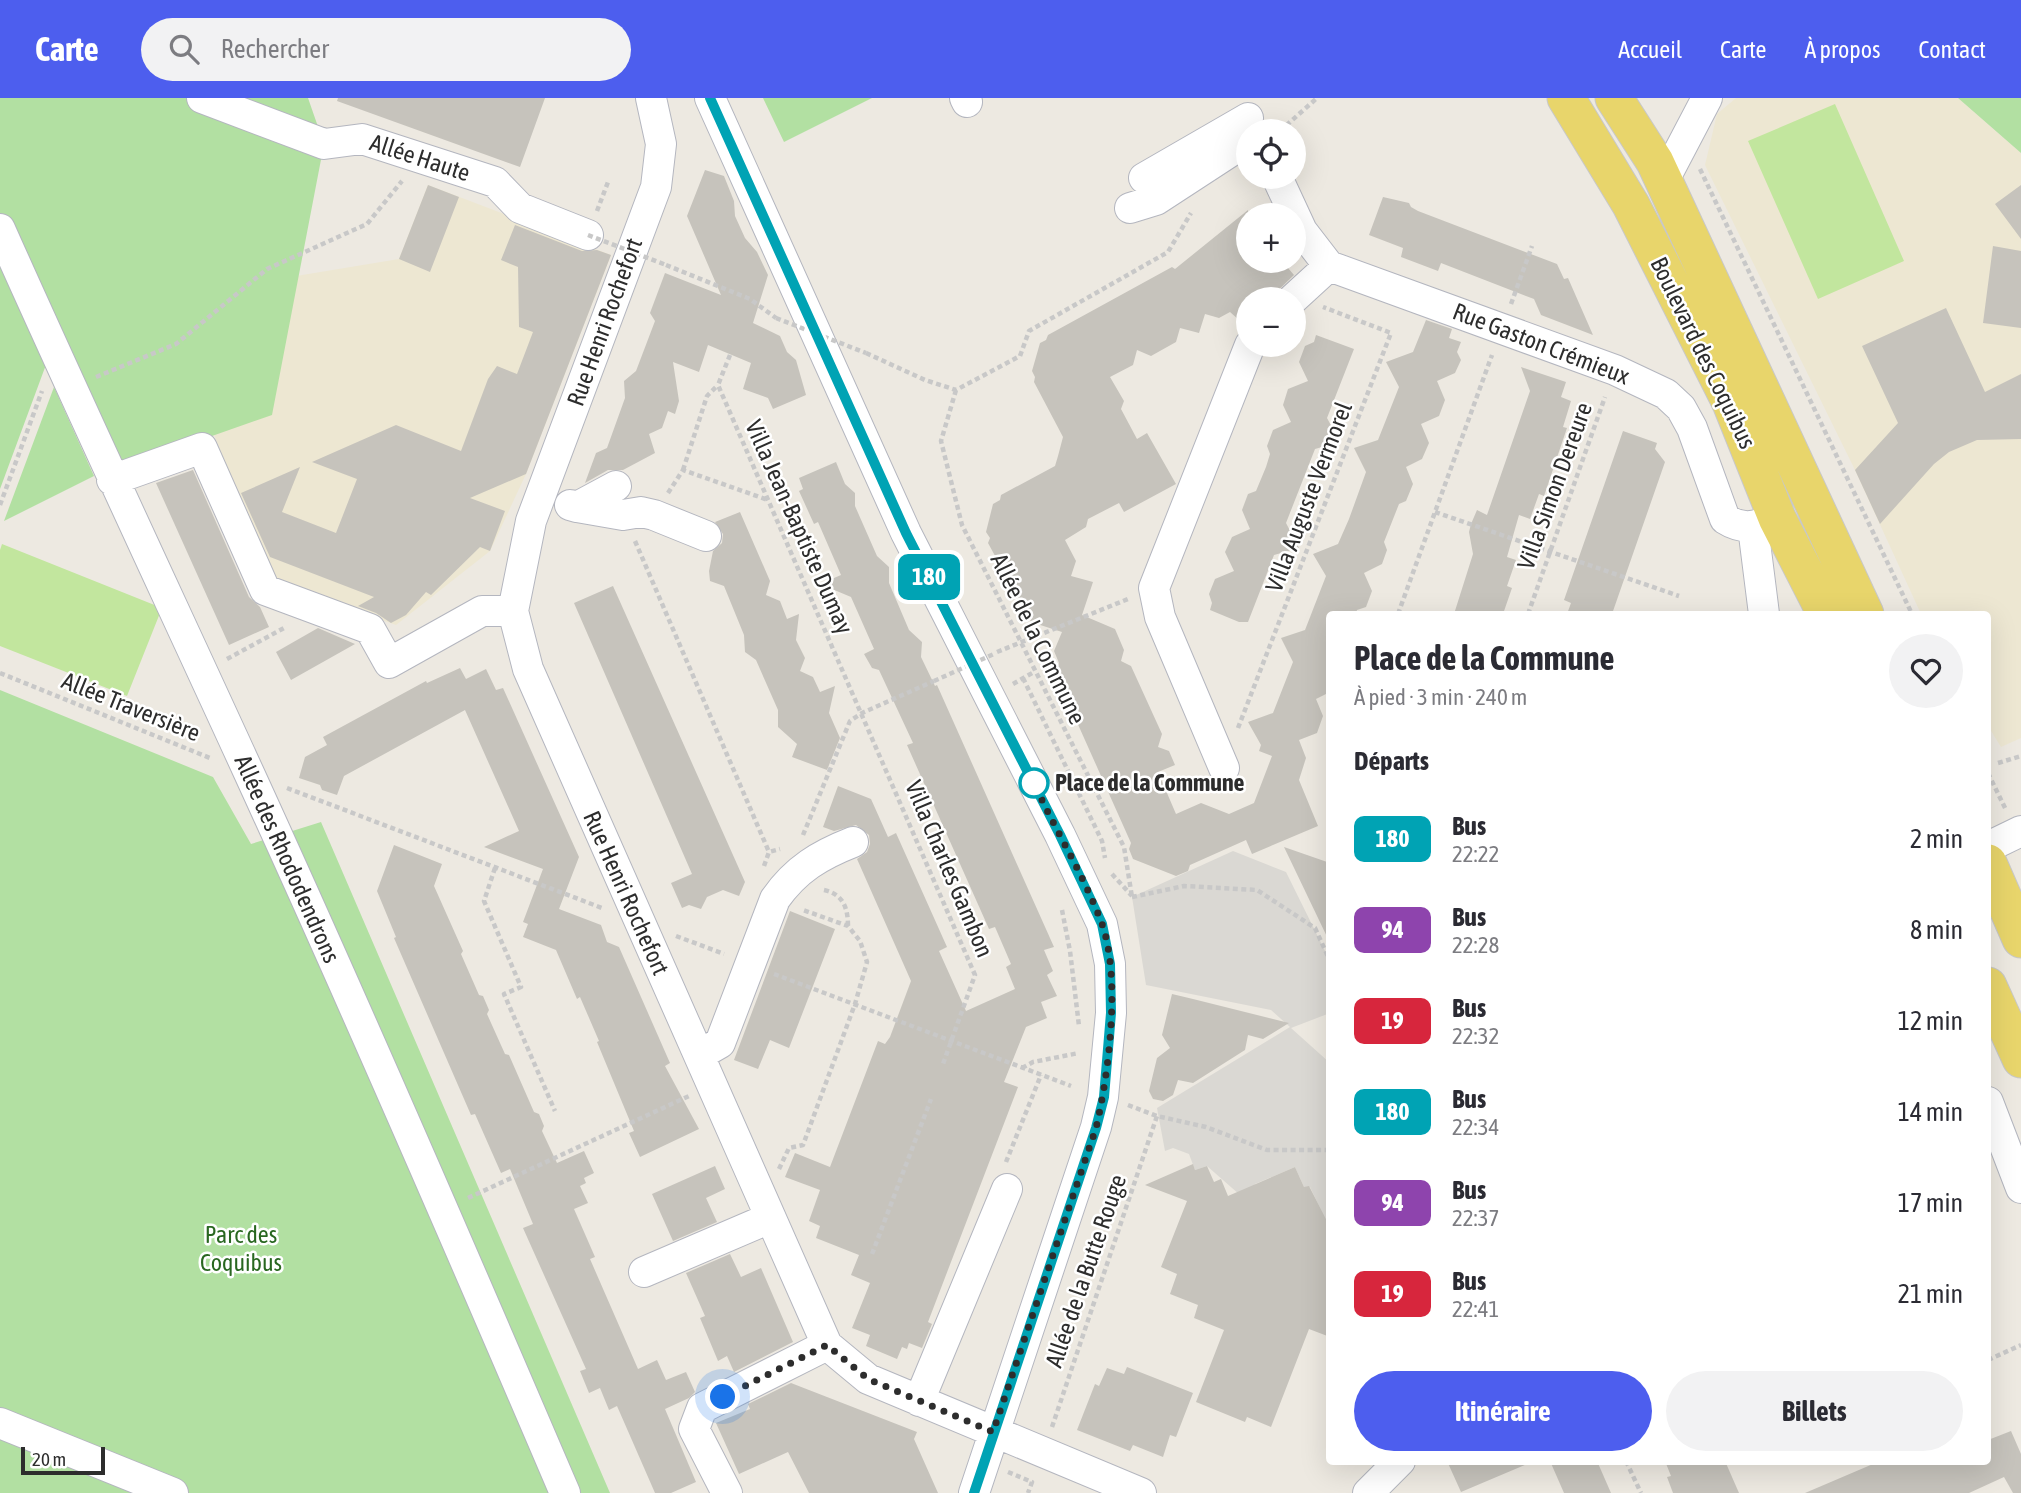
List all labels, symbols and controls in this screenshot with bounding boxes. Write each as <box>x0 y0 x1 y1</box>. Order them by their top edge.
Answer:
search box <box>141 18 631 81</box>
text: Carte <box>35 30 99 68</box>
icon: search <box>165 30 203 68</box>
text: Rechercher <box>221 34 329 64</box>
text: Accueil <box>1618 36 1682 63</box>
text: Carte <box>1720 36 1766 63</box>
text: À propos <box>1804 36 1880 63</box>
text: Contact <box>1918 36 1986 63</box>
map controls <box>1236 119 1306 357</box>
button: locate <box>1236 119 1306 189</box>
street label: Allée Haute <box>367 129 474 186</box>
button: + <box>1236 203 1306 273</box>
street label: Rue Henri Rochefort <box>562 234 647 409</box>
street label: Boulevard des Coquibus <box>1645 253 1762 453</box>
button: − <box>1236 287 1306 357</box>
street label: Rue Gaston Crémieux <box>1449 297 1633 390</box>
street label: Villa Auguste Vermorel <box>1260 398 1357 595</box>
street label: Villa Simon Dereure <box>1512 399 1597 573</box>
street label: Villa Jean-Baptiste Dumay <box>740 416 859 638</box>
street label: Allée de la Commune <box>985 549 1091 728</box>
line badge: 180 <box>889 554 969 600</box>
text: 180 <box>912 563 946 590</box>
button: heart <box>1889 634 1963 708</box>
text: Place de la Commune <box>1354 639 1615 677</box>
street label: Allée Traversière <box>58 667 204 747</box>
text: À pied · 3 min · 240 m <box>1354 684 1527 710</box>
text: Départs <box>1354 746 1429 776</box>
street label: Allée des Rhododendrons <box>229 751 345 967</box>
marker: Place de la Commune <box>1019 768 1049 798</box>
place label: Place de la Commune <box>1055 769 1245 796</box>
street label: Villa Charles Gambon <box>900 776 999 961</box>
street label: Rue Henri Rochefort <box>578 807 675 979</box>
text: Bus <box>1452 811 1486 841</box>
text: 2 min <box>1910 824 1963 854</box>
text: 180 <box>1376 825 1409 852</box>
text: 22:22 <box>1452 841 1499 867</box>
text: Bus <box>1452 902 1486 932</box>
text: 8 min <box>1910 915 1963 945</box>
text: 94 <box>1381 916 1404 943</box>
text: 22:28 <box>1452 932 1499 958</box>
text: Bus <box>1452 993 1486 1023</box>
text: 12 min <box>1898 1006 1963 1036</box>
text: 19 <box>1381 1007 1404 1034</box>
text: 22:32 <box>1452 1023 1499 1049</box>
text: Bus <box>1452 1084 1486 1114</box>
text: 14 min <box>1898 1097 1963 1127</box>
text: 180 <box>1376 1098 1409 1125</box>
text: 22:34 <box>1452 1114 1499 1140</box>
street label: Allée de la Butte Rouge <box>1040 1171 1131 1371</box>
text: Bus <box>1452 1175 1486 1205</box>
text: 17 min <box>1898 1188 1963 1218</box>
text: 94 <box>1381 1189 1404 1216</box>
text: 22:37 <box>1452 1205 1499 1231</box>
park label: Parc des Coquibus <box>200 1221 282 1276</box>
text: Bus <box>1452 1266 1486 1296</box>
text: 21 min <box>1898 1279 1963 1309</box>
text: 19 <box>1381 1280 1404 1307</box>
text: 22:41 <box>1452 1296 1499 1322</box>
button: Itinéraire <box>1354 1371 1652 1451</box>
button: Billets <box>1666 1371 1963 1451</box>
your location <box>705 1379 740 1414</box>
scale bar <box>21 1444 105 1476</box>
text: 20 m <box>32 1448 66 1470</box>

